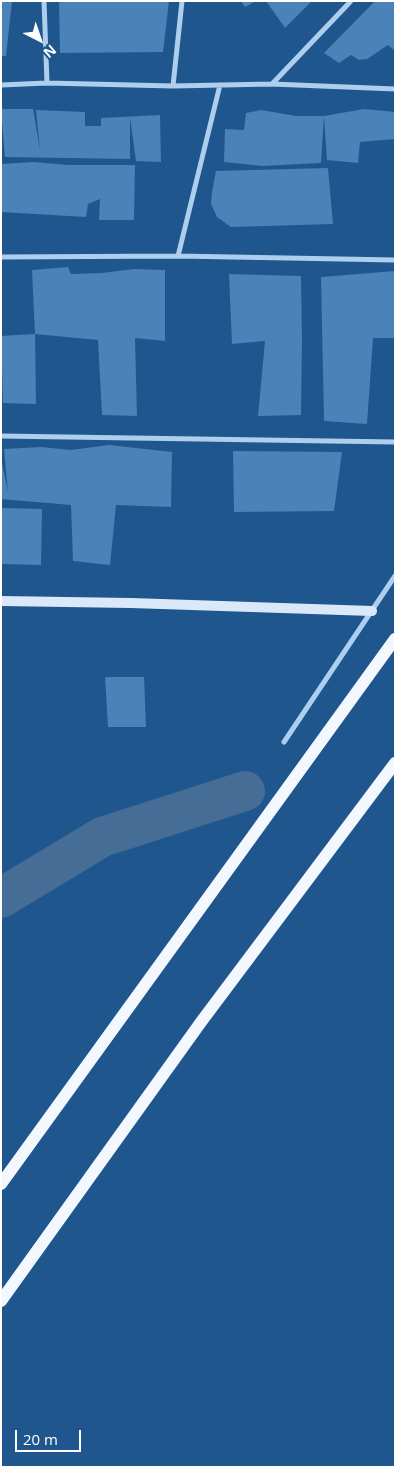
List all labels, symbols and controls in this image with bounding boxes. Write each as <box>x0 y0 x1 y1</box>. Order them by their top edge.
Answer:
north arrow <box>15 15 65 65</box>
text: N <box>40 41 61 63</box>
scale bar <box>18 1420 84 1452</box>
text: 20 m <box>23 1429 58 1449</box>

